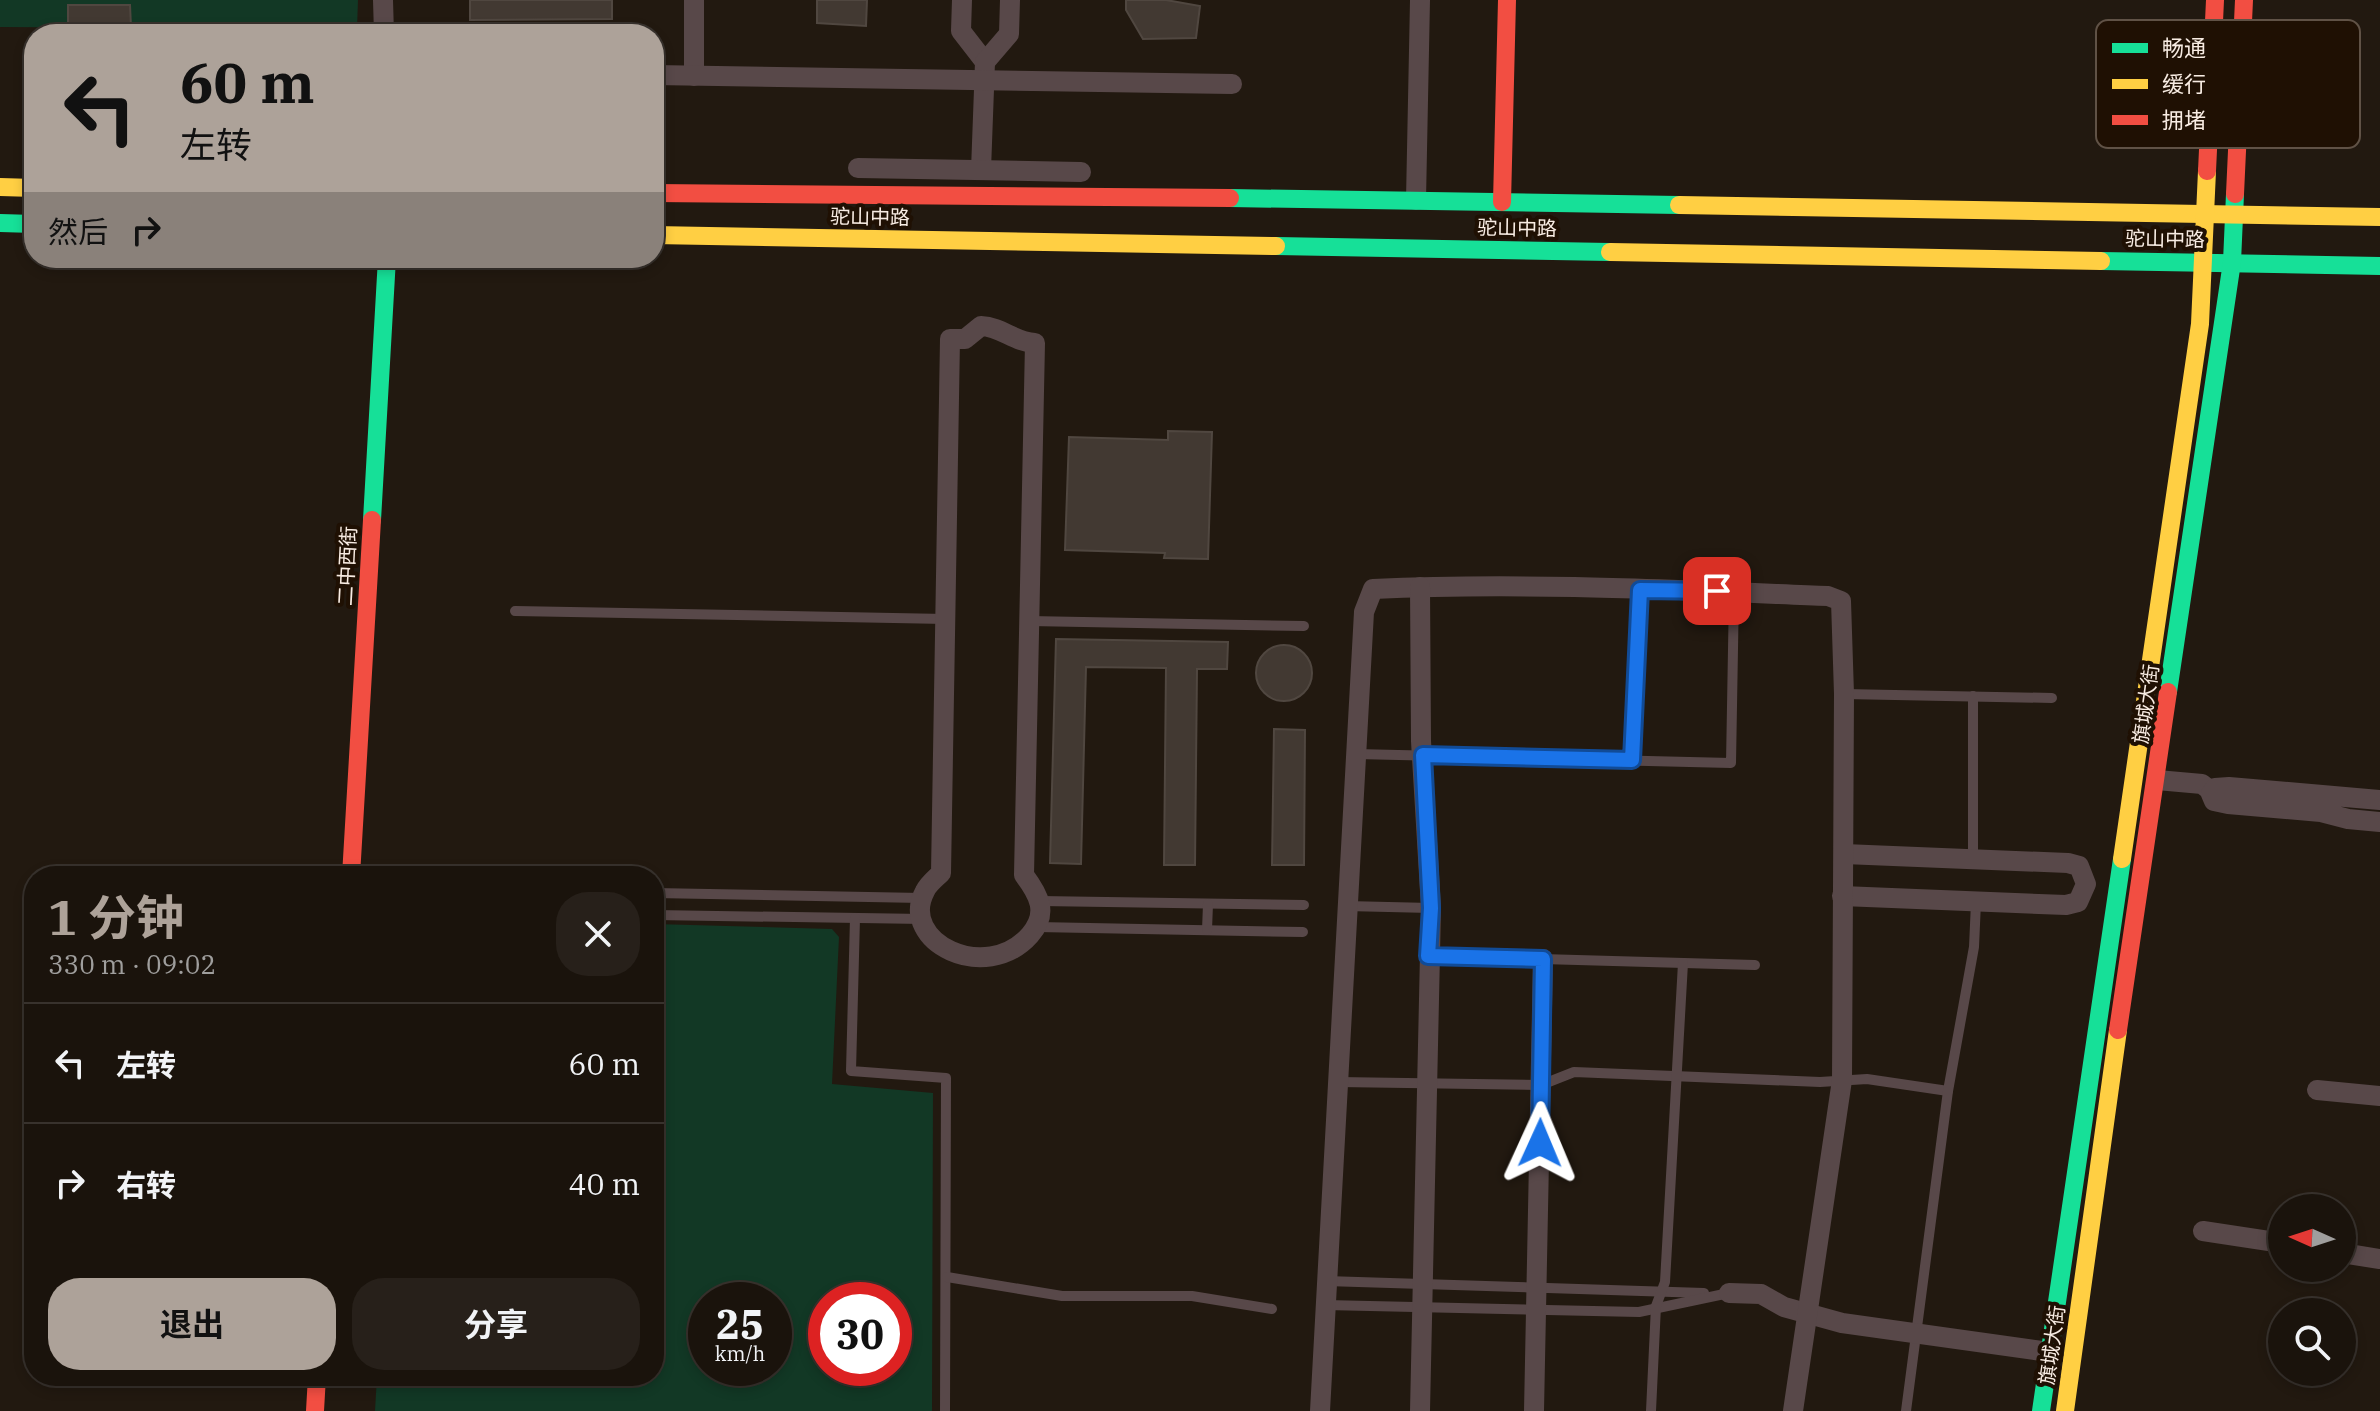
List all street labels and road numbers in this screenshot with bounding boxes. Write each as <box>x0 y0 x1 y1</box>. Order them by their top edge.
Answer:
street label: 驼山中路 <box>830 202 910 231</box>
street label: 驼山中路 <box>1477 213 1557 242</box>
street label: 驼山中路 <box>2125 224 2205 253</box>
street label: 二中西街 <box>331 525 362 607</box>
street label: 旗城大街 <box>2127 662 2164 745</box>
street label: 旗城大街 <box>2033 1303 2070 1386</box>

